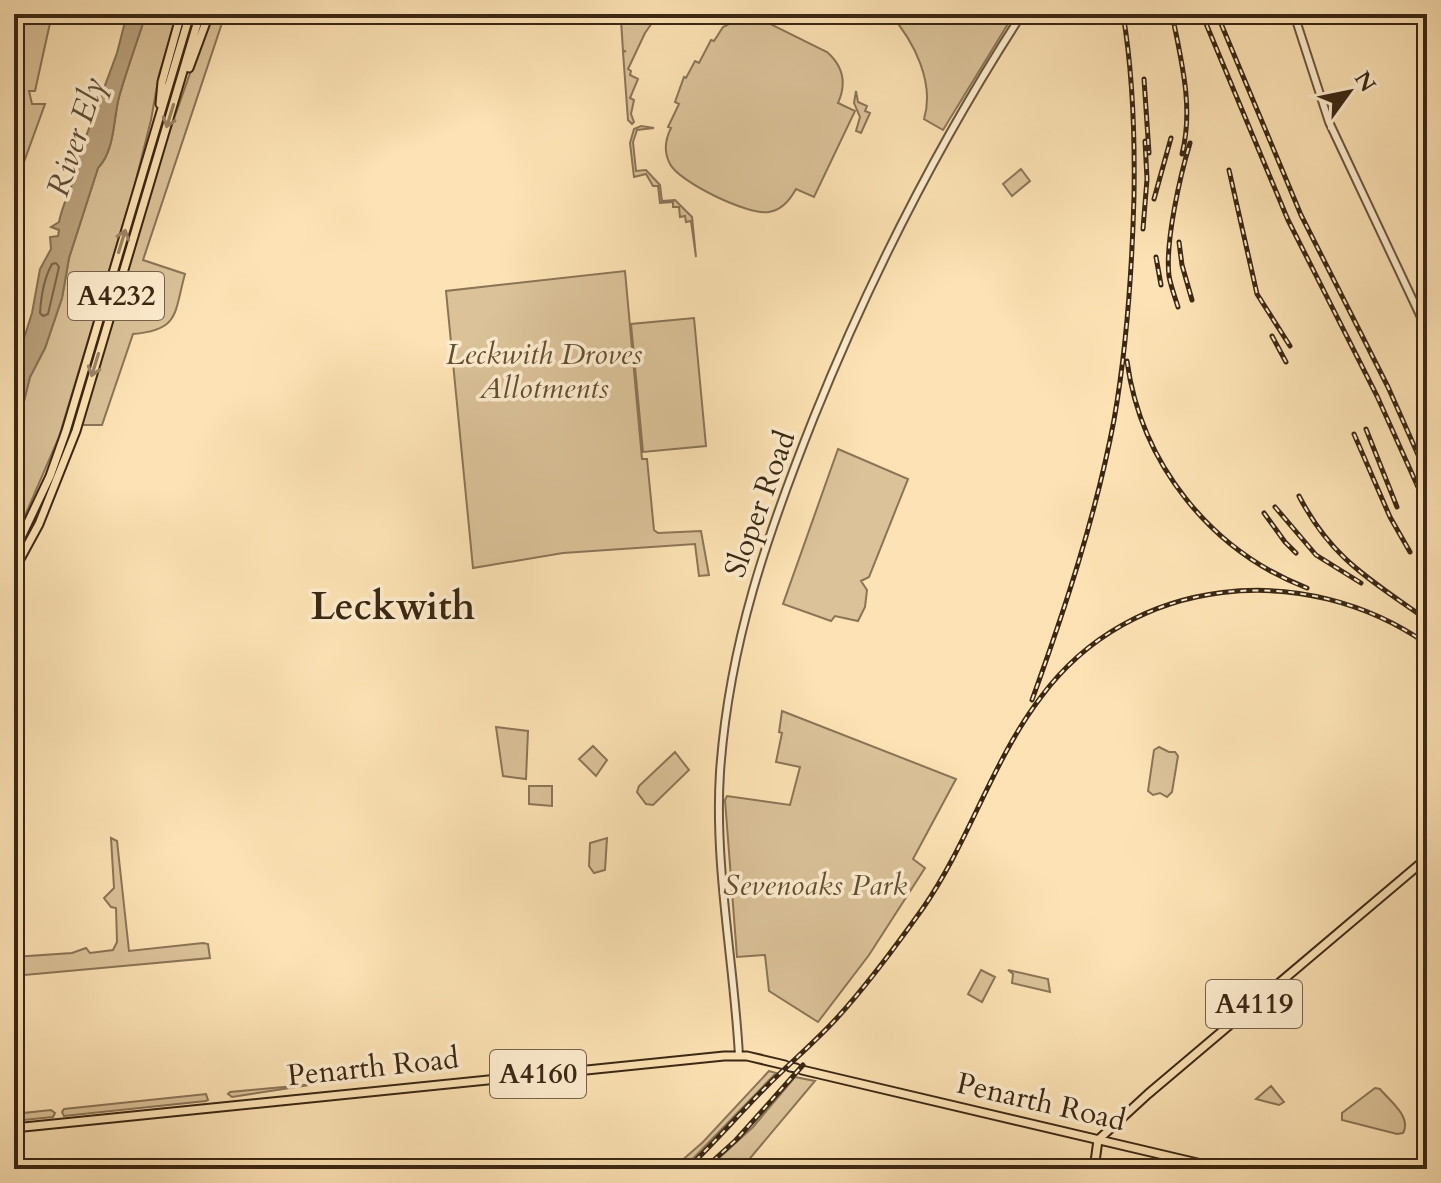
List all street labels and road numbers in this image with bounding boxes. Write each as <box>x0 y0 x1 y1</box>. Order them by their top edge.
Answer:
road number: A4232 <box>68 272 164 320</box>
street label: Sloper Road <box>715 425 806 583</box>
road number: A4119 <box>1206 980 1302 1028</box>
street label: Penarth Road <box>285 1038 461 1096</box>
road number: A4160 <box>490 1050 586 1098</box>
street label: Penarth Road <box>952 1063 1130 1141</box>

